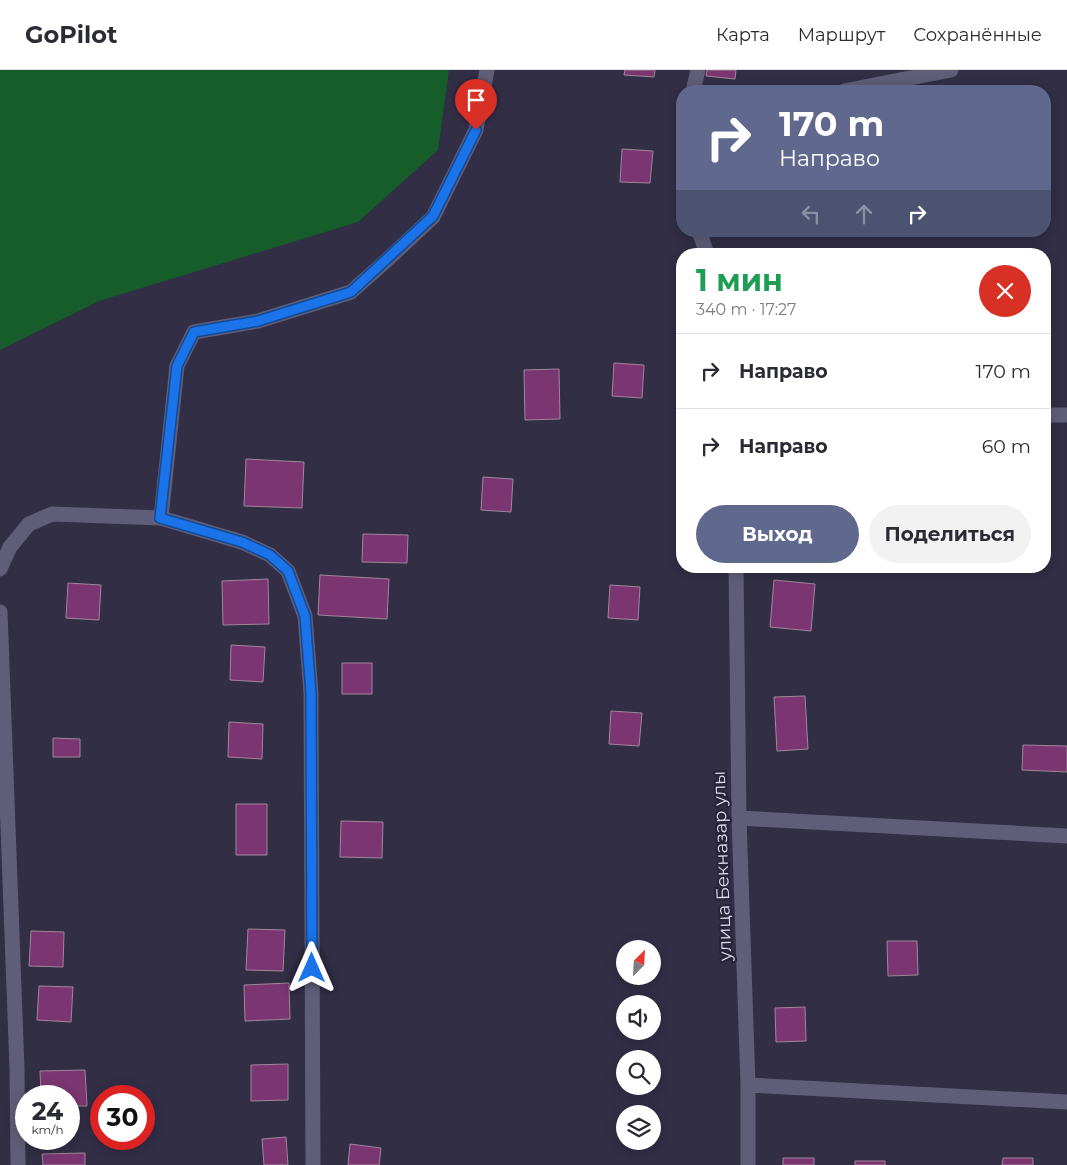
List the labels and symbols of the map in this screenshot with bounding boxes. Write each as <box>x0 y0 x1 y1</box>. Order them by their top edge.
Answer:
pin <box>455 79 497 130</box>
street label: улица Бекназар улы <box>708 770 736 963</box>
north arrow <box>616 940 661 985</box>
position arrow <box>285 941 337 993</box>
speed limit sign: 30 <box>90 1085 155 1150</box>

